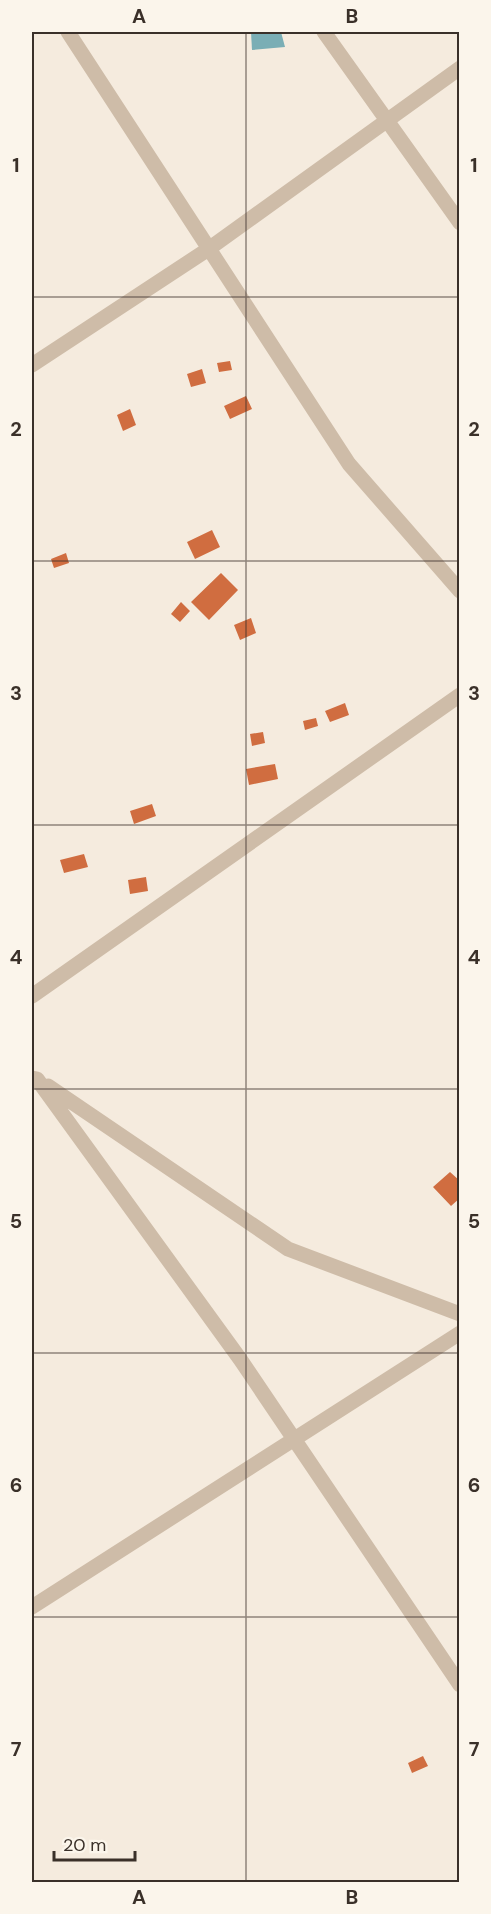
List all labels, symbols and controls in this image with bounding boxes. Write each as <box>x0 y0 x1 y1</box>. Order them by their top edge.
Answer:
text: A <box>132 3 146 29</box>
text: B <box>346 3 358 29</box>
text: 1 <box>12 152 20 178</box>
text: 1 <box>470 152 478 178</box>
text: 2 <box>10 416 22 442</box>
text: 2 <box>468 416 480 442</box>
text: 3 <box>10 680 22 706</box>
text: 3 <box>468 680 480 706</box>
text: 4 <box>10 944 23 970</box>
text: 4 <box>468 944 481 970</box>
text: 5 <box>10 1208 22 1234</box>
text: 5 <box>468 1208 480 1234</box>
text: 6 <box>10 1472 22 1498</box>
text: 6 <box>468 1472 480 1498</box>
text: 7 <box>11 1736 22 1762</box>
text: 7 <box>469 1736 480 1762</box>
scale bar <box>54 1824 135 1862</box>
text: 20 m <box>63 1833 106 1857</box>
text: A <box>132 1884 146 1910</box>
text: B <box>346 1884 358 1910</box>

